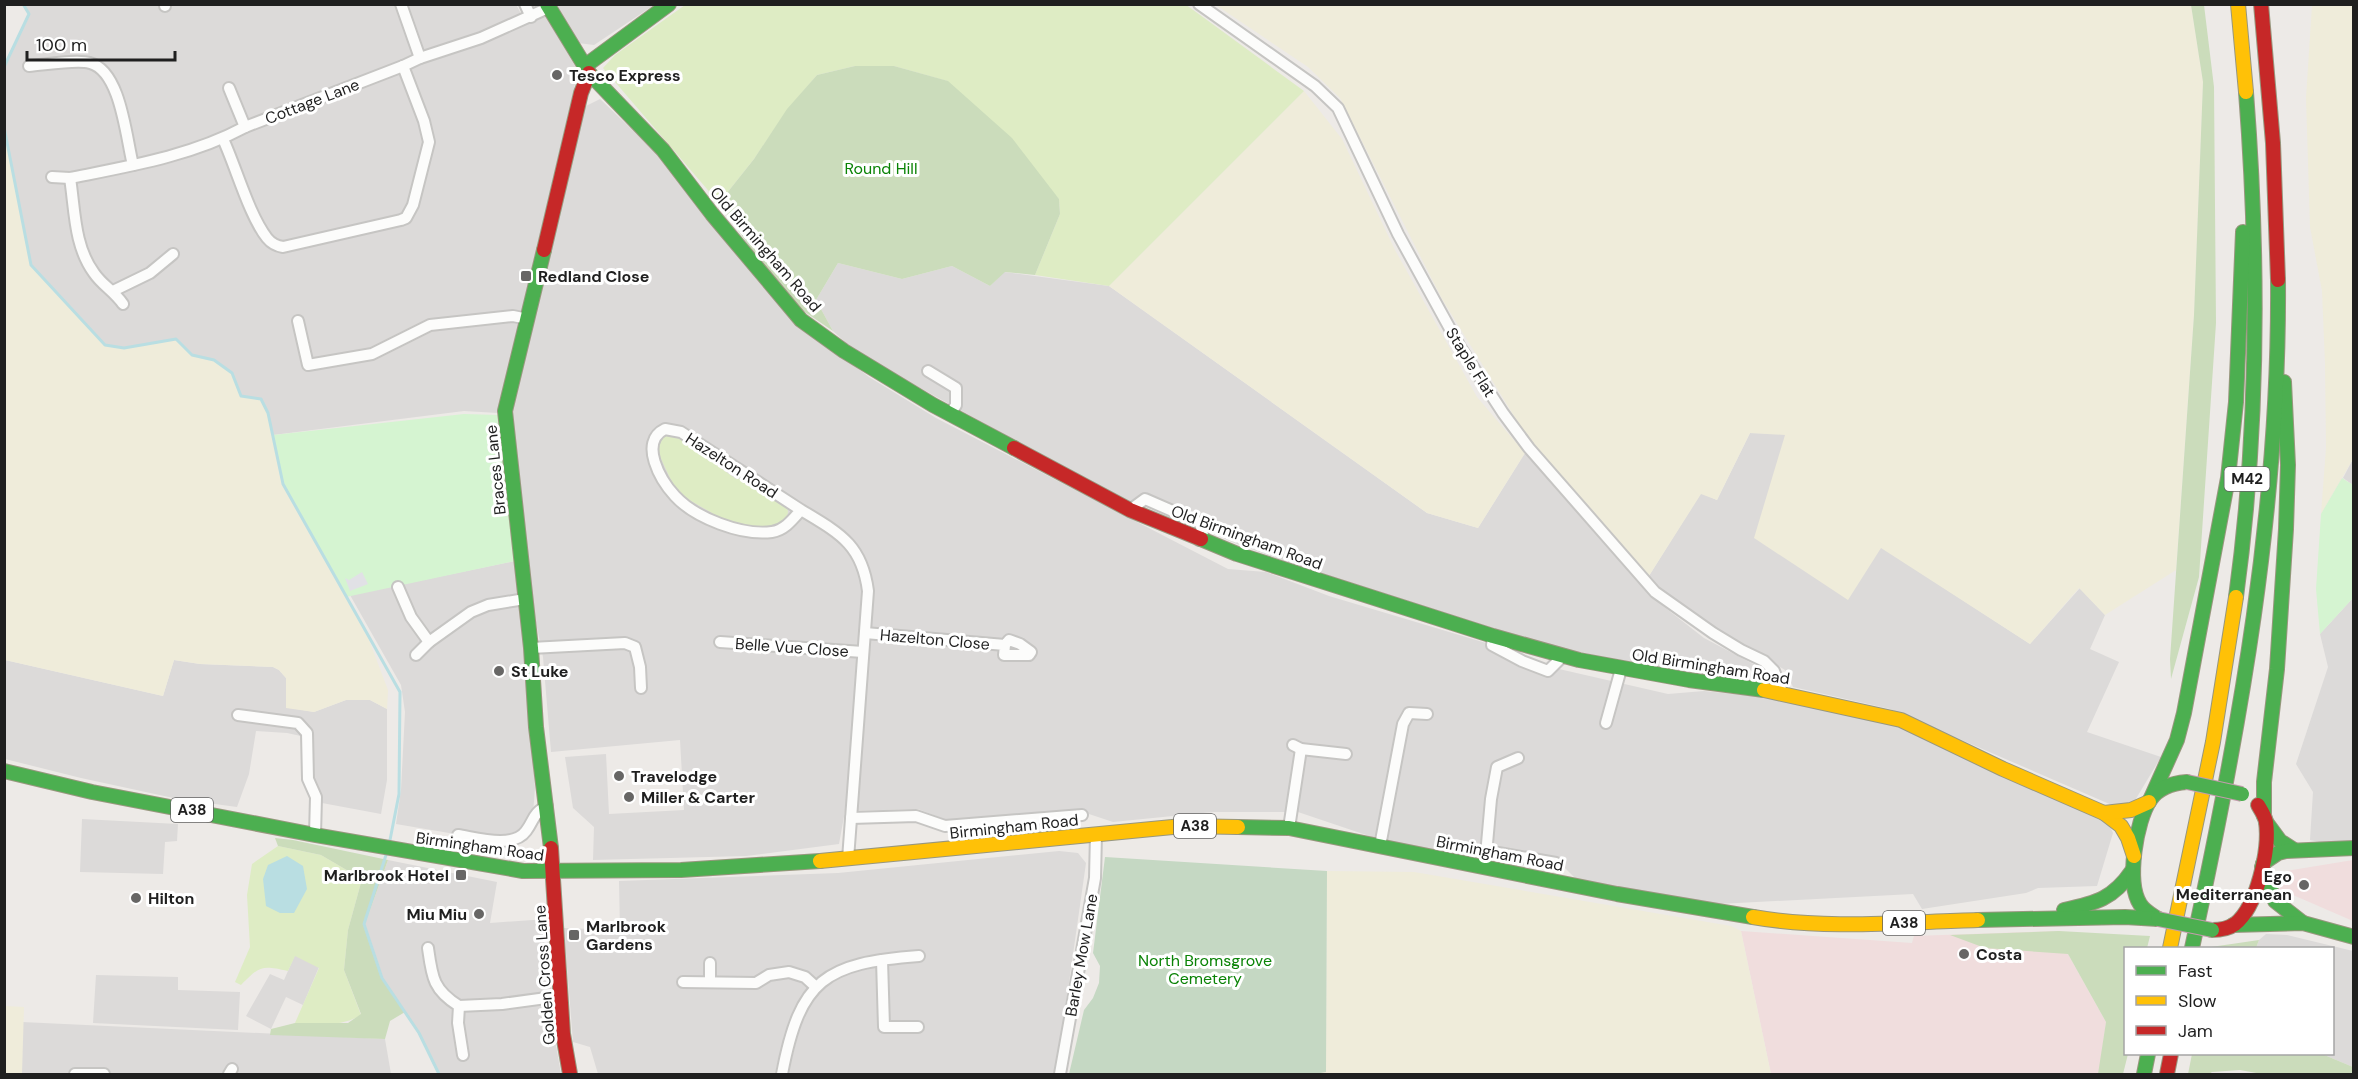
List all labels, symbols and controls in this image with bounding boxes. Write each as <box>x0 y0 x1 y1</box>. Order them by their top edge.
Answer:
scale bar <box>27 24 176 62</box>
text: 100 m <box>36 33 87 57</box>
place label: Tesco Express <box>569 65 681 86</box>
marker: Tesco Express <box>550 68 564 82</box>
street label: Cottage Lane <box>262 74 362 129</box>
park label: Round Hill <box>844 158 918 179</box>
street label: Old Birmingham Road <box>705 182 826 316</box>
place label: Redland Close <box>538 266 649 287</box>
marker: Redland Close <box>519 269 533 283</box>
street label: Staple Flat <box>1441 324 1500 401</box>
street label: Braces Lane <box>480 424 511 516</box>
street label: Hazelton Road <box>682 428 782 503</box>
road number: M42 <box>2224 467 2270 491</box>
street label: Old Birmingham Road <box>1168 500 1325 575</box>
street label: Hazelton Close <box>879 624 991 655</box>
street label: Belle Vue Close <box>734 633 850 662</box>
street label: Old Birmingham Road <box>1630 644 1791 689</box>
place label: St Luke <box>511 661 568 682</box>
marker: St Luke <box>492 664 506 678</box>
place label: Travelodge <box>631 766 717 787</box>
marker: Travelodge <box>612 769 626 783</box>
place label: Miller & Carter <box>641 787 755 808</box>
marker: Miller & Carter <box>622 790 636 804</box>
road number: A38 <box>171 798 213 822</box>
street label: Birmingham Road <box>949 809 1079 844</box>
road number: A38 <box>1174 814 1216 838</box>
street label: Birmingham Road <box>414 827 545 866</box>
street label: Birmingham Road <box>1434 831 1565 876</box>
place label: Marlbrook Hotel <box>324 865 449 886</box>
place label: Ego Mediterranean <box>2176 866 2292 905</box>
marker: Marlbrook Hotel <box>454 868 468 882</box>
marker: Ego Mediterranean <box>2297 878 2311 892</box>
place label: Hilton <box>148 888 194 909</box>
marker: Hilton <box>129 891 143 905</box>
street label: Barley Mow Lane <box>1060 892 1103 1018</box>
place label: Miu Miu <box>406 904 467 925</box>
street label: Golden Cross Lane <box>529 904 560 1046</box>
marker: Miu Miu <box>472 907 486 921</box>
road number: A38 <box>1883 911 1925 935</box>
place label: Marlbrook Gardens <box>586 916 667 955</box>
marker: Marlbrook Gardens <box>567 928 581 942</box>
place label: Costa <box>1976 944 2022 965</box>
marker: Costa <box>1957 947 1971 961</box>
legend <box>2124 947 2334 1055</box>
park label: North Bromsgrove Cemetery <box>1138 950 1272 989</box>
text: Fast <box>2178 959 2213 983</box>
text: Slow <box>2178 989 2217 1013</box>
text: Jam <box>2178 1019 2213 1043</box>

